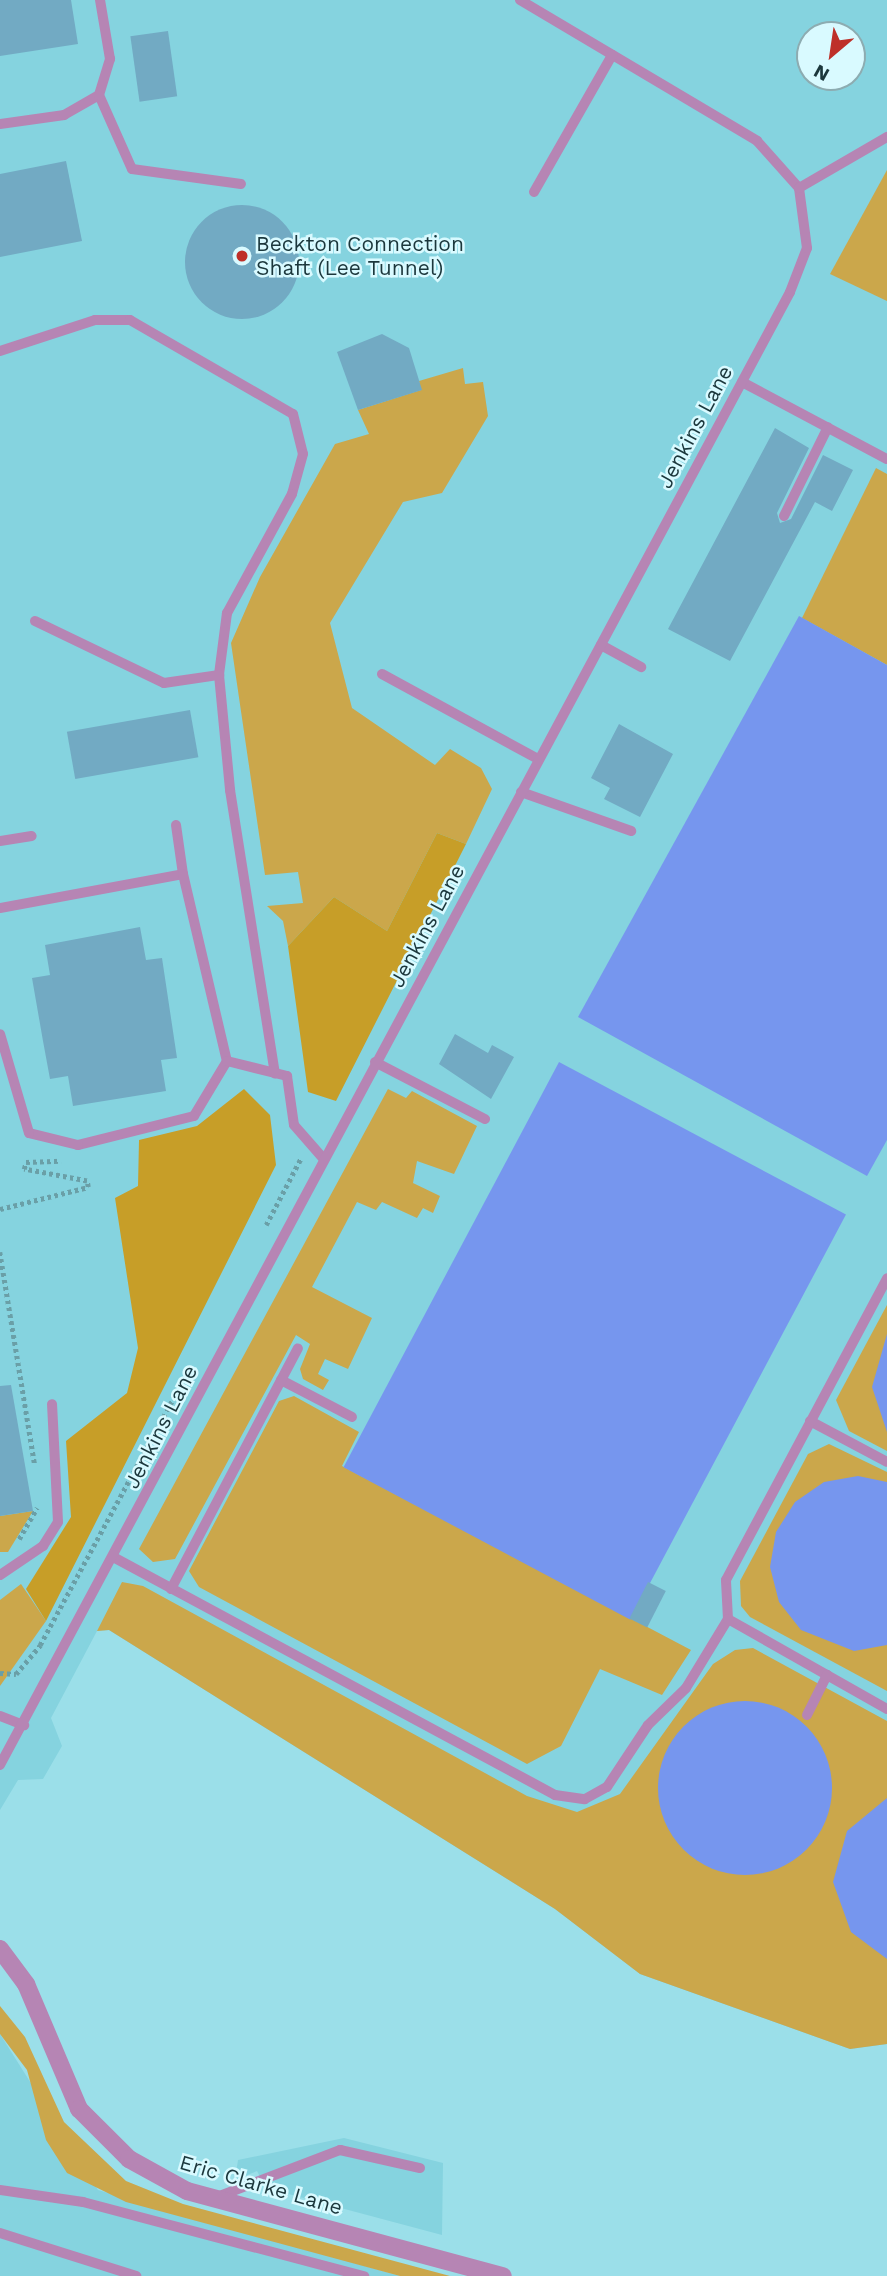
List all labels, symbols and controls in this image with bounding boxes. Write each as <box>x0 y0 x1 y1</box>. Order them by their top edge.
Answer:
north arrow <box>796 21 866 91</box>
text: N <box>810 60 833 87</box>
place label: Beckton Connection Shaft (Lee Tunnel) <box>256 231 464 281</box>
marker: Beckton Connection Shaft (Lee Tunnel) <box>234 248 250 264</box>
street label: Jenkins Lane <box>652 361 738 493</box>
street label: Jenkins Lane <box>384 860 470 992</box>
street label: Jenkins Lane <box>119 1361 203 1493</box>
street label: Eric Clarke Lane <box>177 2150 345 2220</box>

